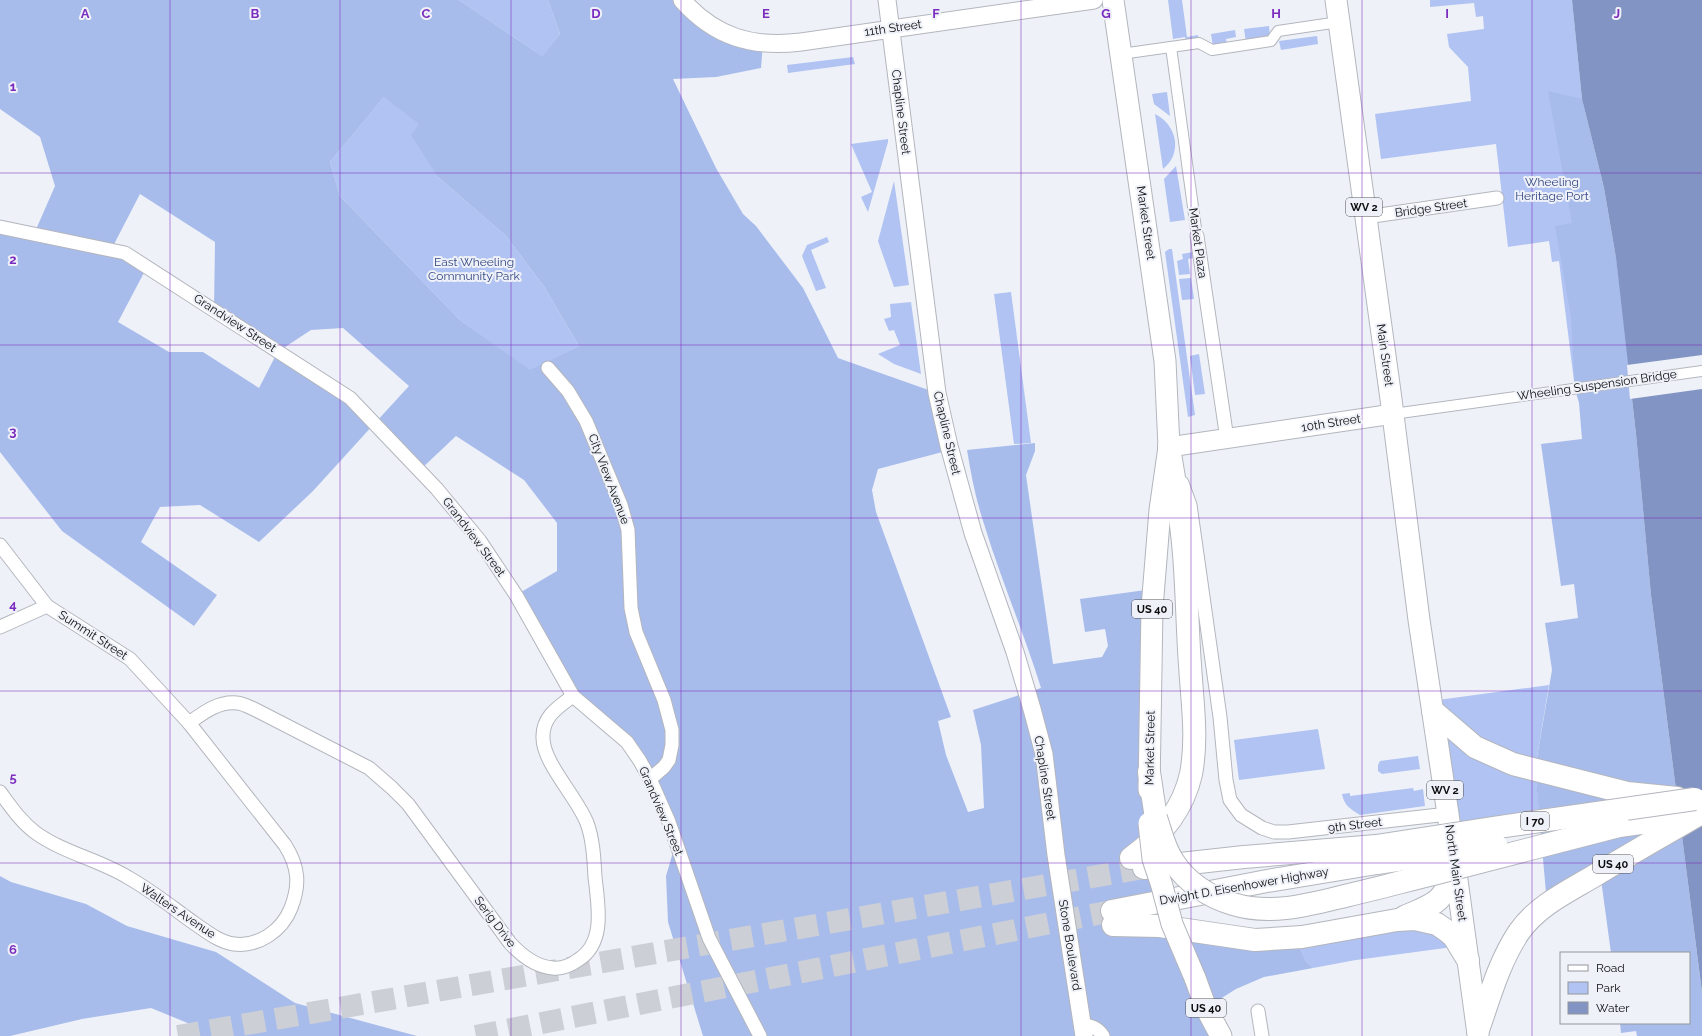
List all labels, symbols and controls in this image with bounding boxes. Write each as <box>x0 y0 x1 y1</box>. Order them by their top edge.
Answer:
text: A <box>81 6 90 21</box>
text: B <box>251 6 260 21</box>
text: C <box>422 6 431 21</box>
text: D <box>591 6 601 21</box>
text: E <box>762 6 770 21</box>
text: F <box>932 6 940 21</box>
text: G <box>1101 6 1111 21</box>
text: H <box>1271 6 1281 21</box>
text: I <box>1445 6 1449 21</box>
text: J <box>1614 6 1620 21</box>
street label: 11th Street <box>863 17 923 39</box>
street label: Chapline Street <box>889 69 913 155</box>
text: 1 <box>10 79 17 94</box>
park label: Wheeling Heritage Port <box>1515 175 1589 203</box>
street label: Market Street <box>1134 185 1158 261</box>
street label: Bridge Street <box>1394 196 1468 220</box>
road number: WV 2 <box>1346 198 1382 216</box>
street label: Market Plaza <box>1186 207 1210 279</box>
text: 2 <box>9 252 17 267</box>
park label: East Wheeling Community Park <box>428 255 521 283</box>
street label: Grandview Street <box>191 291 279 355</box>
street label: Main Street <box>1374 323 1396 387</box>
street label: Wheeling Suspension Bridge <box>1516 367 1678 403</box>
street label: Chapline Street <box>931 390 963 476</box>
street label: 10th Street <box>1300 411 1362 435</box>
text: 3 <box>9 424 17 439</box>
street label: City View Avenue <box>585 432 633 526</box>
street label: Grandview Street <box>440 495 508 579</box>
text: 4 <box>9 597 17 612</box>
road number: US 40 <box>1132 600 1172 618</box>
street label: Summit Street <box>56 607 130 663</box>
street label: Market Street <box>1142 711 1158 785</box>
street label: Chapline Street <box>1031 735 1059 821</box>
street label: Grandview Street <box>636 764 686 858</box>
text: 5 <box>9 770 17 785</box>
road number: WV 2 <box>1427 781 1463 799</box>
road number: I 70 <box>1521 812 1549 830</box>
street label: 9th Street <box>1327 815 1383 835</box>
street label: North Main Street <box>1442 824 1470 922</box>
road number: US 40 <box>1593 855 1633 873</box>
street label: Dwight D. Eisenhower Highway <box>1158 864 1330 908</box>
street label: Walters Avenue <box>138 881 218 941</box>
street label: Serig Drive <box>471 894 519 950</box>
street label: Stone Boulevard <box>1056 898 1084 992</box>
text: 6 <box>9 942 17 957</box>
legend <box>1560 952 1690 1024</box>
text: Road <box>1596 961 1625 975</box>
text: Park <box>1596 981 1621 995</box>
road number: US 40 <box>1186 999 1226 1017</box>
text: Water <box>1596 1001 1630 1015</box>

